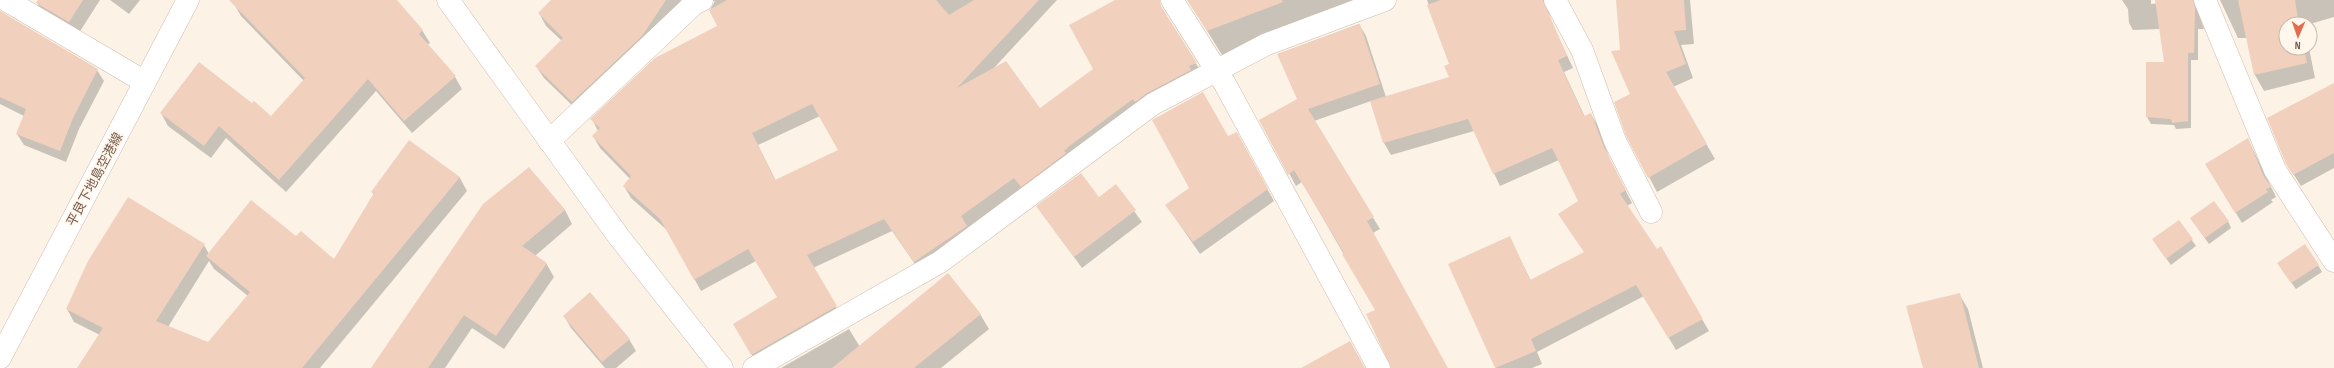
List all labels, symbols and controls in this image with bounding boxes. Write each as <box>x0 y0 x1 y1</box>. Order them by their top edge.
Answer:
north arrow <box>2278 16 2318 56</box>
text: N <box>2294 39 2301 52</box>
street label: 平良下地島空港線 <box>63 130 126 229</box>

